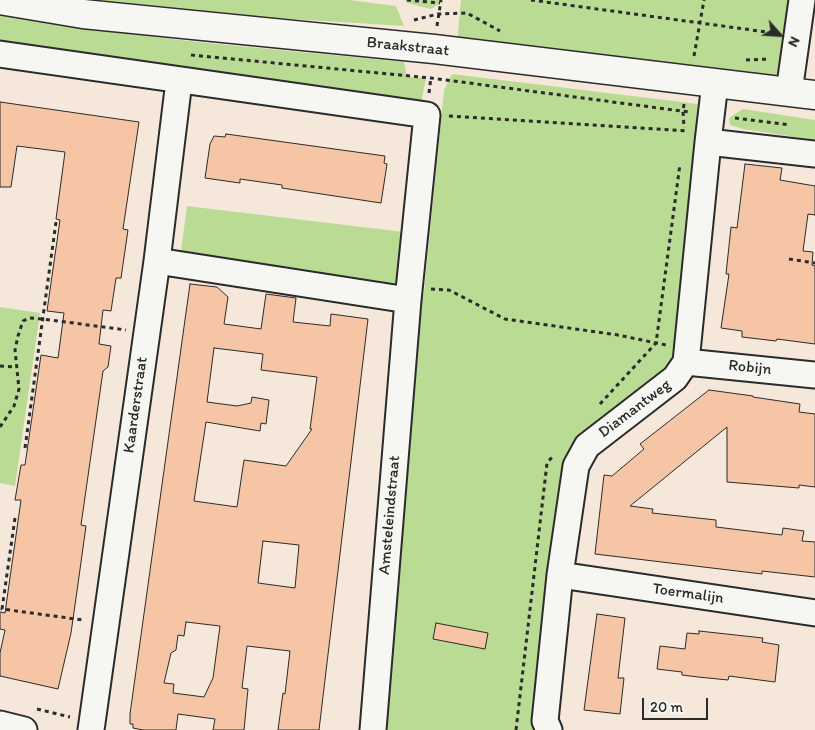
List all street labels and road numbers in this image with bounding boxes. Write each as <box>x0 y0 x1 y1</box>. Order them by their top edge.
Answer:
street label: Braakstraat <box>366 33 450 61</box>
street label: Kaarderstraat <box>120 356 152 454</box>
street label: Robijn <box>728 356 772 380</box>
street label: Diamantweg <box>595 376 675 442</box>
street label: Amsteleindstraat <box>375 455 405 575</box>
street label: Toermalijn <box>651 579 725 609</box>

